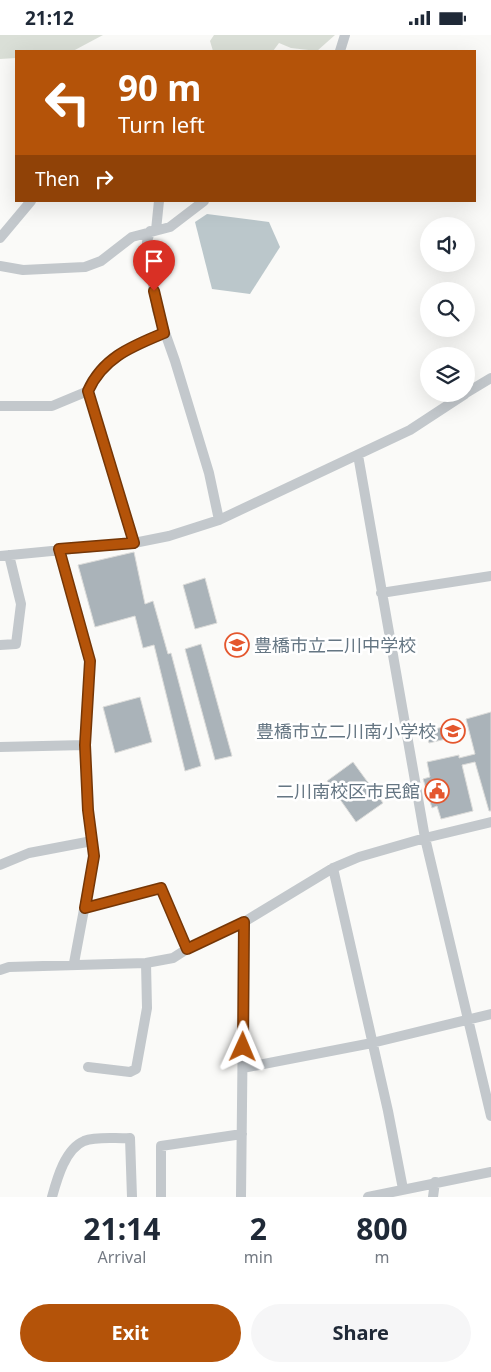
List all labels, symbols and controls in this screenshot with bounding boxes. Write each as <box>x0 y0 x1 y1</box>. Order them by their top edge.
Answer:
text: 21:12 <box>25 5 74 31</box>
text: 90 m <box>118 64 201 111</box>
icon: left <box>35 70 100 135</box>
text: Turn left <box>118 109 205 139</box>
icon: right <box>90 165 118 193</box>
text: Then <box>35 166 80 192</box>
map controls <box>420 217 475 402</box>
button: sound <box>420 217 475 272</box>
pin <box>133 240 175 291</box>
icon: arrive <box>140 247 168 275</box>
button: search <box>420 282 475 337</box>
button: layers <box>420 347 475 402</box>
school or university icon: 豊橋市立二川中学校 <box>224 632 250 658</box>
place label: 豊橋市立二川中学校 <box>254 633 416 657</box>
school or university icon: 豊橋市立二川南小学校 <box>440 718 466 744</box>
place label: 豊橋市立二川南小学校 <box>256 719 436 743</box>
public building icon: 二川南校区市民館 <box>424 778 450 804</box>
place label: 二川南校区市民館 <box>276 779 420 803</box>
position arrow <box>216 1020 268 1072</box>
text: 21:14 <box>83 1208 160 1249</box>
text: 2 <box>250 1208 267 1249</box>
text: 800 <box>356 1208 408 1249</box>
text: Arrival <box>97 1246 146 1268</box>
text: min <box>244 1246 273 1268</box>
text: m <box>374 1246 389 1268</box>
button: Exit <box>20 1304 241 1362</box>
button: Share <box>251 1304 471 1362</box>

